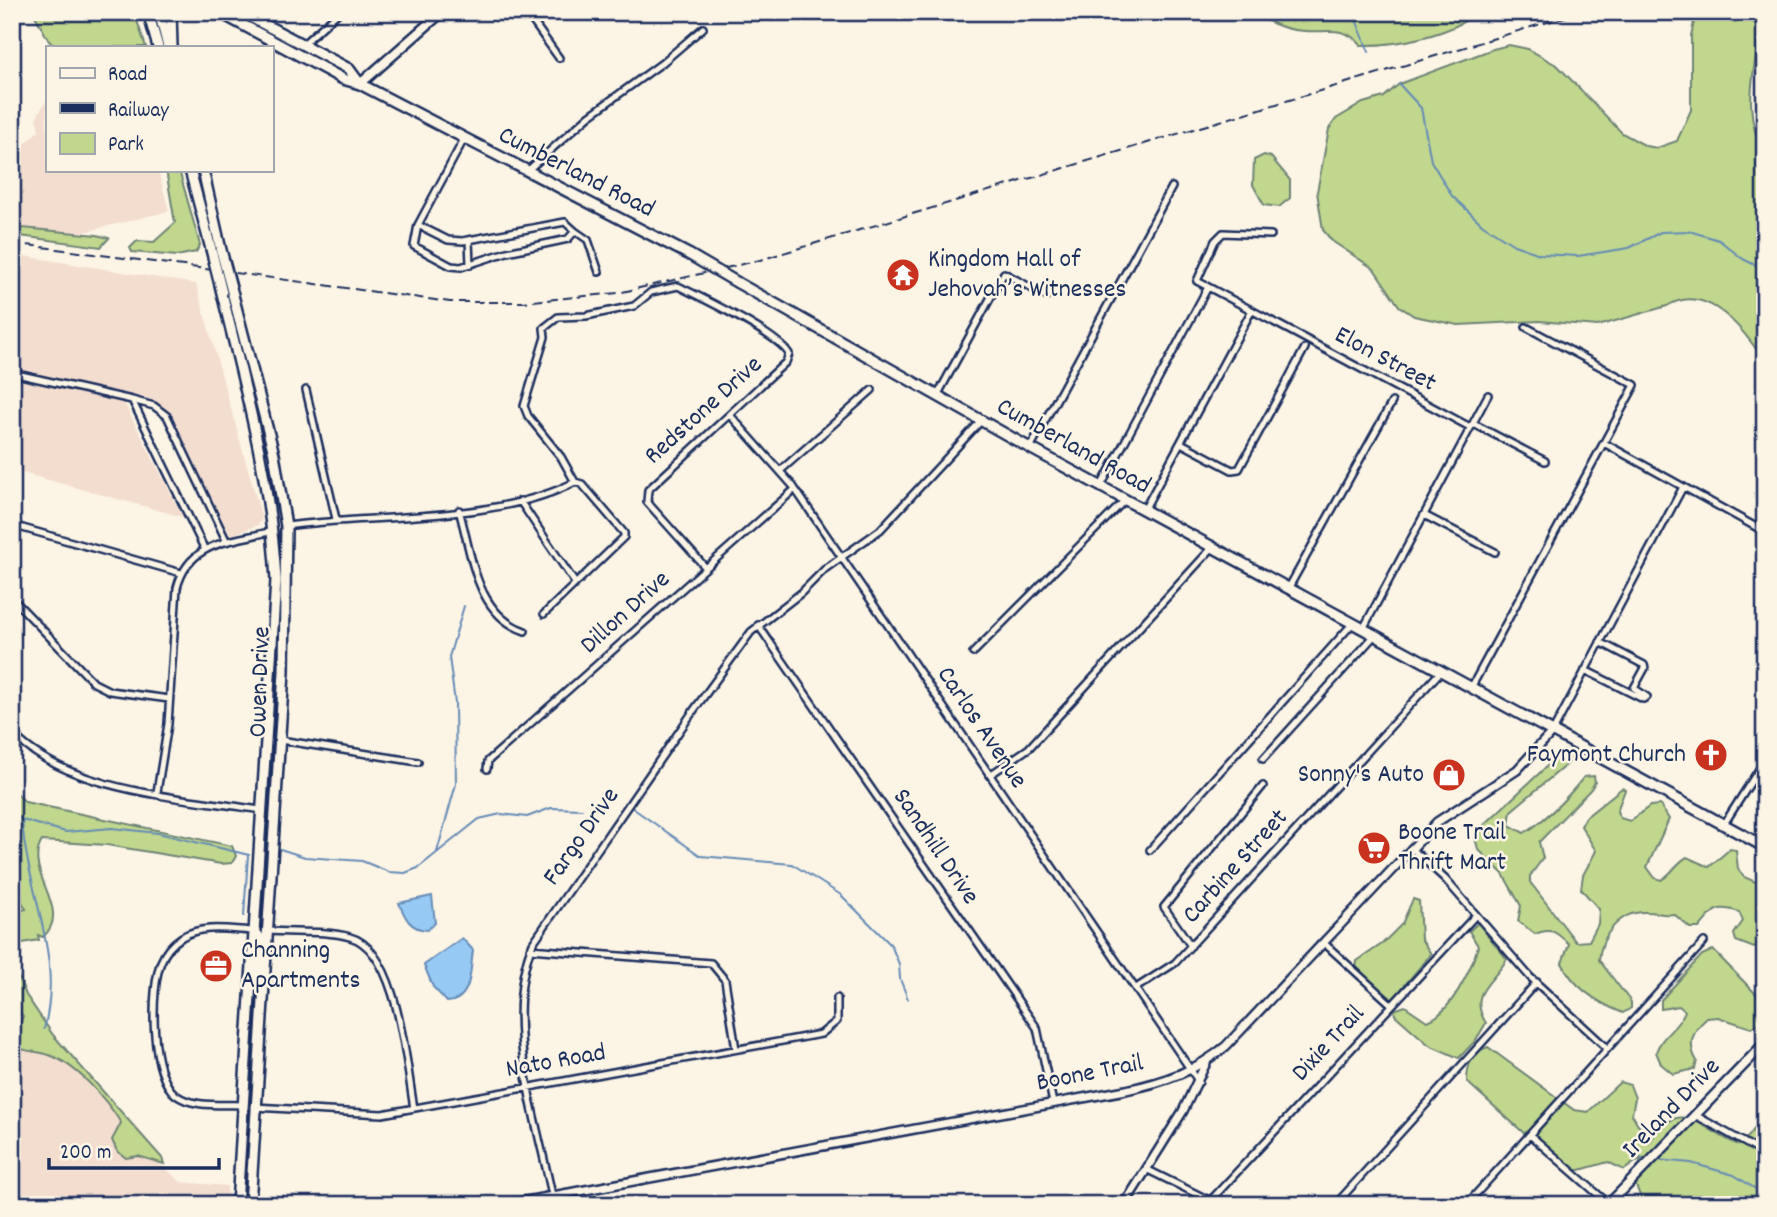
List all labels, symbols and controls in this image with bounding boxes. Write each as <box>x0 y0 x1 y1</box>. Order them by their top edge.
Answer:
legend <box>46 46 273 172</box>
text: Road <box>108 61 147 91</box>
text: Railway <box>108 97 169 127</box>
street label: Cumberland Road <box>491 118 661 228</box>
text: Park <box>108 131 144 161</box>
place label: Kingdom Hall of Jehovah’s Witnesses <box>928 242 1126 309</box>
temple icon: Kingdom Hall of Jehovah’s Witnesses <box>884 256 922 294</box>
street label: Elon Street <box>1327 318 1443 403</box>
street label: Redstone Drive <box>637 348 771 474</box>
street label: Cumberland Road <box>989 389 1157 505</box>
street label: Dillon Drive <box>573 562 679 664</box>
street label: Owen Drive <box>241 626 281 738</box>
street label: Carlos Avenue <box>926 659 1036 797</box>
church icon: Faymont Church <box>1692 736 1730 774</box>
place label: Faymont Church <box>1527 737 1686 774</box>
shop icon: Sonny's Auto <box>1430 756 1468 794</box>
place label: Sonny's Auto <box>1298 757 1424 794</box>
street label: Fargo Drive <box>535 780 629 894</box>
street label: Sandhill Drive <box>882 782 988 912</box>
street label: Carbine Street <box>1174 801 1298 933</box>
place label: Boone Trail Thrift Mart <box>1398 815 1506 882</box>
supermarket icon: Boone Trail Thrift Mart <box>1355 829 1393 867</box>
place label: Channing Apartments <box>241 933 360 1000</box>
office icon: Channing Apartments <box>197 947 235 985</box>
street label: Dixie Trail <box>1284 997 1374 1091</box>
street label: Nato Road <box>503 1035 609 1089</box>
street label: Boone Trail <box>1033 1046 1147 1102</box>
street label: Ireland Drive <box>1614 1050 1730 1168</box>
scale bar <box>49 1126 219 1170</box>
text: 200 m <box>60 1139 111 1169</box>

